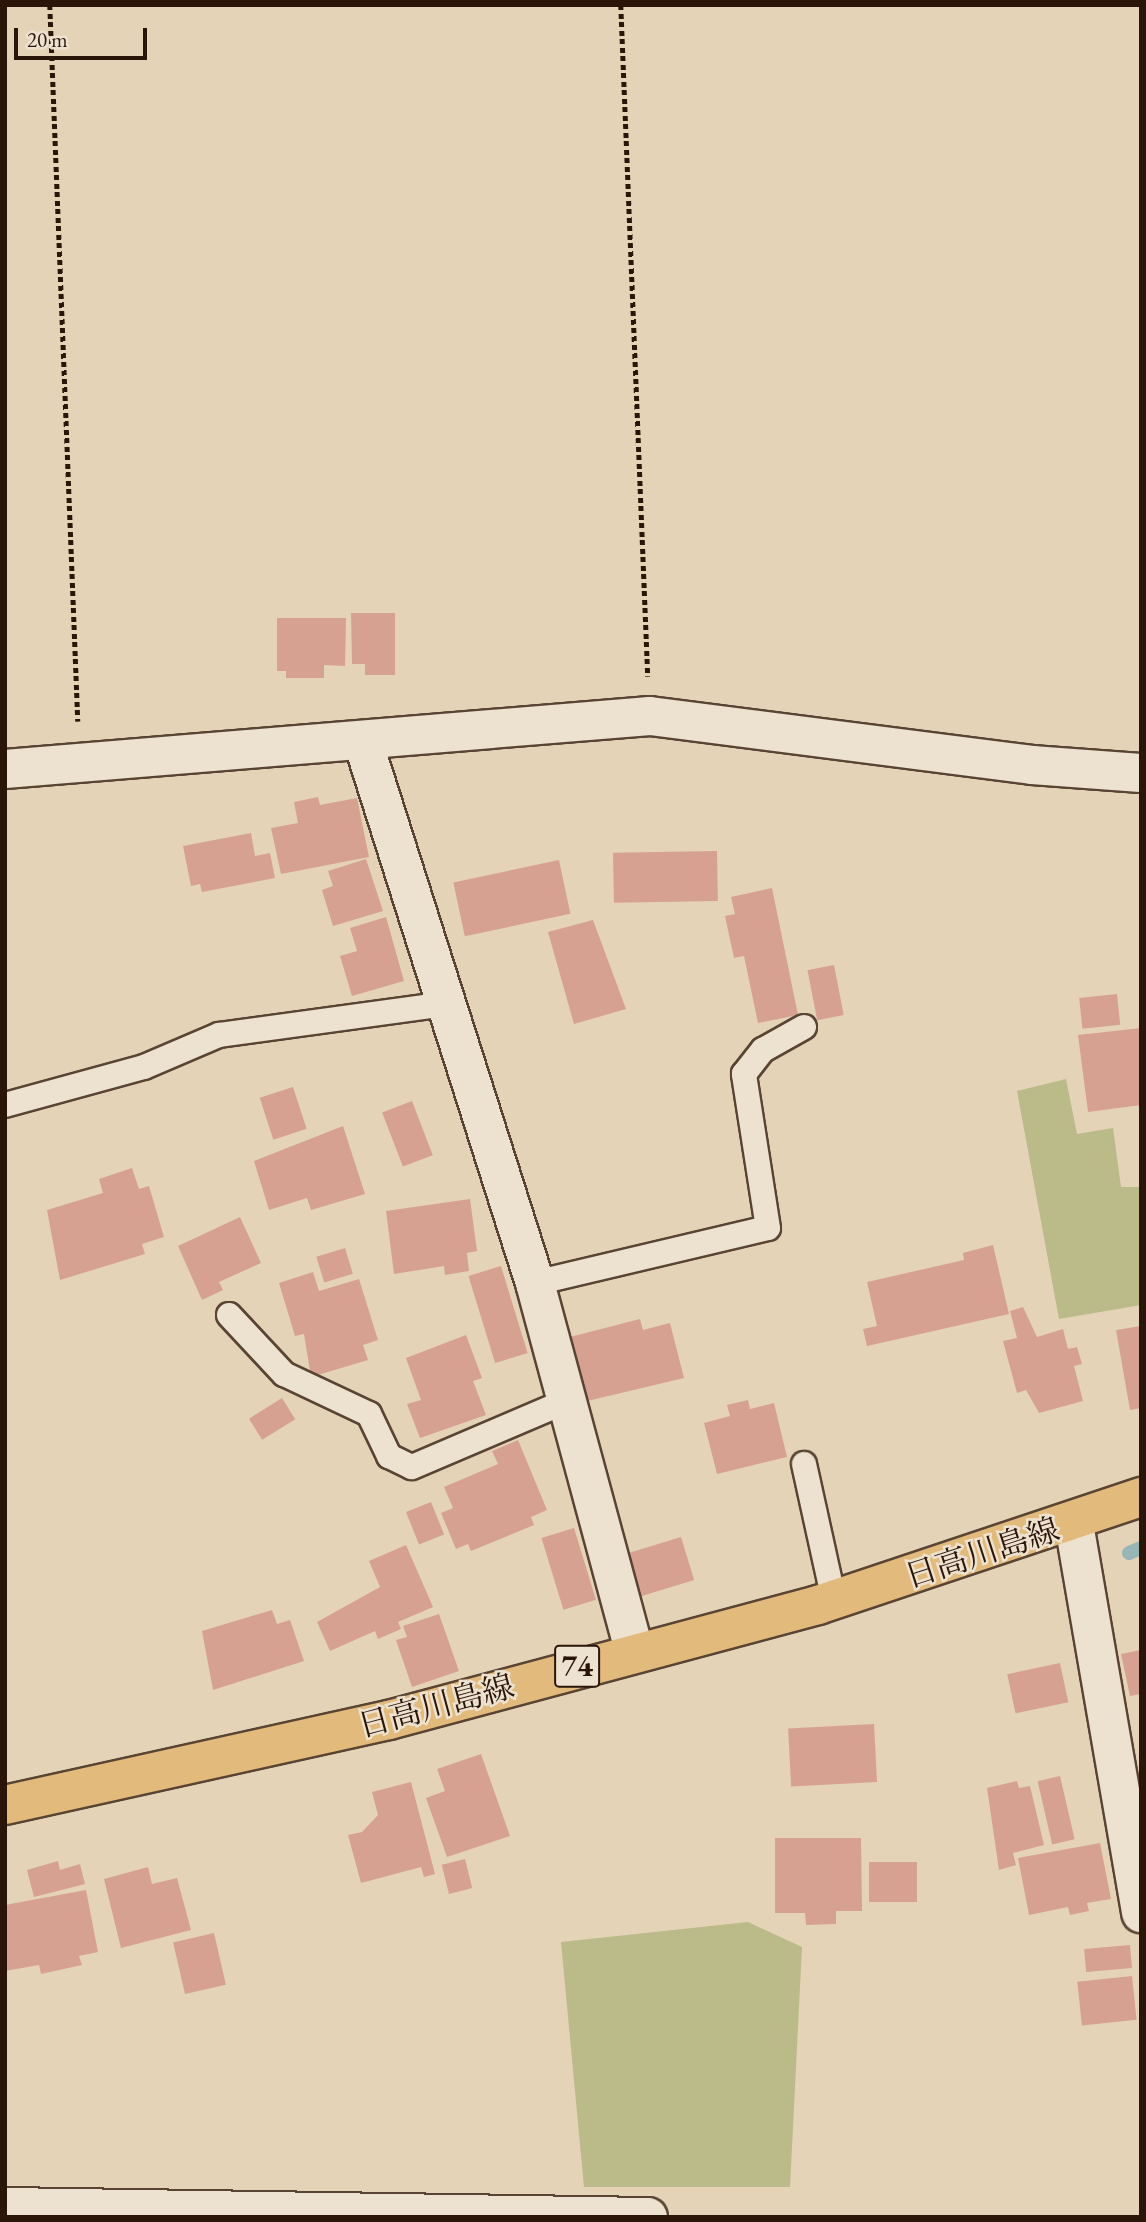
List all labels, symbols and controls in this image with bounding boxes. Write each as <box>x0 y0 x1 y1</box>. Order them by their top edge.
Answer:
scale bar <box>18 14 150 58</box>
text: 20 m <box>27 26 68 53</box>
street label: 日高川島線 <box>900 1510 1064 1596</box>
road number: 74 <box>552 1640 602 1692</box>
street label: 日高川島線 <box>354 1667 518 1745</box>

